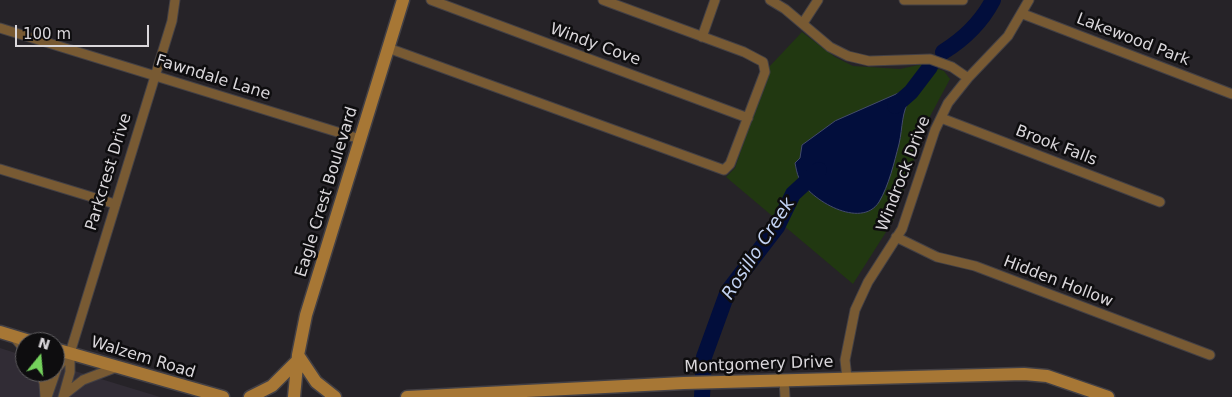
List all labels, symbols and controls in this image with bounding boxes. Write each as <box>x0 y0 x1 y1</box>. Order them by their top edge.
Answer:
street label: Lakewood Park <box>1074 10 1192 70</box>
scale bar <box>18 15 151 47</box>
street label: Windy Cove <box>547 20 643 70</box>
text: 100 m <box>23 25 71 43</box>
street label: Fawndale Lane <box>153 51 273 105</box>
street label: Eagle Crest Boulevard <box>292 104 362 280</box>
street label: Parkcrest Drive <box>82 111 136 233</box>
street label: Windrock Drive <box>873 114 935 234</box>
street label: Brook Falls <box>1012 122 1100 170</box>
water label: Rosillo Creek <box>718 194 800 304</box>
street label: Hidden Hollow <box>1001 252 1115 312</box>
north arrow <box>15 332 65 382</box>
street label: Walzem Road <box>89 333 197 383</box>
text: N <box>36 334 52 353</box>
street label: Montgomery Drive <box>684 353 834 377</box>

